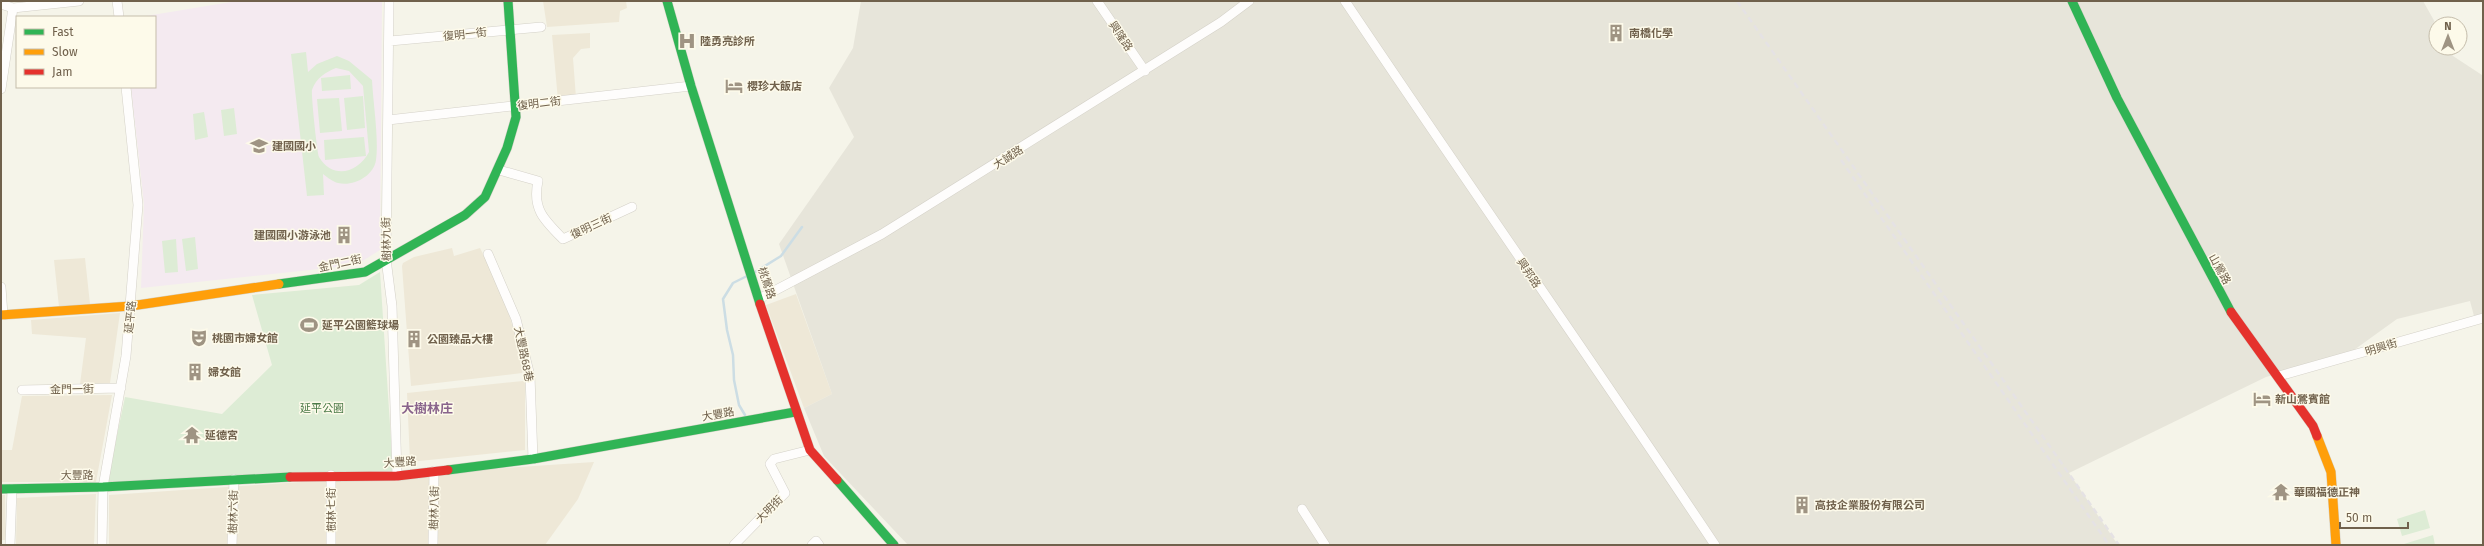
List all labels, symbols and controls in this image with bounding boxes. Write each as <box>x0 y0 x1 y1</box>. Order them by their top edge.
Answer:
legend <box>16 16 156 88</box>
north arrow <box>2428 16 2468 56</box>
street label: 興隆路 <box>1106 19 1135 54</box>
text: N <box>2444 20 2452 33</box>
building icon: 南橋化學 <box>1606 23 1626 43</box>
text: Fast <box>52 25 74 39</box>
street label: 復明一街 <box>442 26 488 43</box>
place label: 南橋化學 <box>1629 27 1673 40</box>
hospital icon: 陸勇亮診所 <box>677 31 697 51</box>
place label: 陸勇亮診所 <box>700 35 755 48</box>
text: Slow <box>52 45 78 59</box>
text: Jam <box>52 65 72 79</box>
hotel icon: 櫻珍大飯店 <box>724 76 744 96</box>
place label: 櫻珍大飯店 <box>747 80 802 93</box>
street label: 復明二街 <box>516 94 562 113</box>
school or university icon: 建國國小 <box>249 136 269 156</box>
place label: 建國國小 <box>272 140 316 153</box>
street label: 大誠路 <box>991 143 1026 172</box>
street label: 復明三街 <box>569 211 614 242</box>
street label: 樹林九街 <box>380 217 393 261</box>
building icon: 建國國小游泳池 <box>334 225 354 245</box>
place label: 建國國小游泳池 <box>254 229 331 242</box>
street label: 山鶯路 <box>2206 252 2233 287</box>
street label: 金門二街 <box>317 253 363 274</box>
street label: 興邦路 <box>1514 256 1543 291</box>
street label: 桃鶯路 <box>755 265 778 301</box>
street label: 延平路 <box>122 300 139 334</box>
sports icon: 延平公園籃球場 <box>299 315 319 335</box>
place label: 延平公園籃球場 <box>322 319 399 332</box>
street label: 大豐路68巷 <box>511 325 536 383</box>
theatre icon: 桃園市婦女館 <box>189 328 209 348</box>
building icon: 公園臻品大樓 <box>404 329 424 349</box>
place label: 桃園市婦女館 <box>212 332 278 345</box>
place label: 公園臻品大樓 <box>427 333 493 346</box>
street label: 明興街 <box>2363 336 2399 359</box>
building icon: 婦女館 <box>185 362 205 382</box>
place label: 婦女館 <box>208 366 241 379</box>
street label: 金門一街 <box>50 383 94 396</box>
hotel icon: 新山鶯賓館 <box>2252 389 2272 409</box>
place label: 新山鶯賓館 <box>2275 393 2330 406</box>
district label: 大樹林庄 <box>401 401 453 416</box>
park label: 延平公園 <box>300 402 344 415</box>
street label: 大豐路 <box>701 405 735 424</box>
temple icon: 延德宮 <box>182 425 202 445</box>
place label: 延德宮 <box>205 429 238 442</box>
street label: 大豐路 <box>383 455 417 470</box>
street label: 大豐路 <box>61 469 94 482</box>
temple icon: 華國福德正神 <box>2271 482 2291 502</box>
street label: 樹林八街 <box>428 486 441 530</box>
place label: 華國福德正神 <box>2294 486 2360 499</box>
street label: 樹林七街 <box>325 488 338 532</box>
street label: 樹林六街 <box>227 490 240 534</box>
street label: 大明街 <box>753 493 786 526</box>
building icon: 高技企業股份有限公司 <box>1792 495 1812 515</box>
place label: 高技企業股份有限公司 <box>1815 499 1925 512</box>
scale bar <box>2340 504 2408 530</box>
text: 50 m <box>2346 511 2372 525</box>

